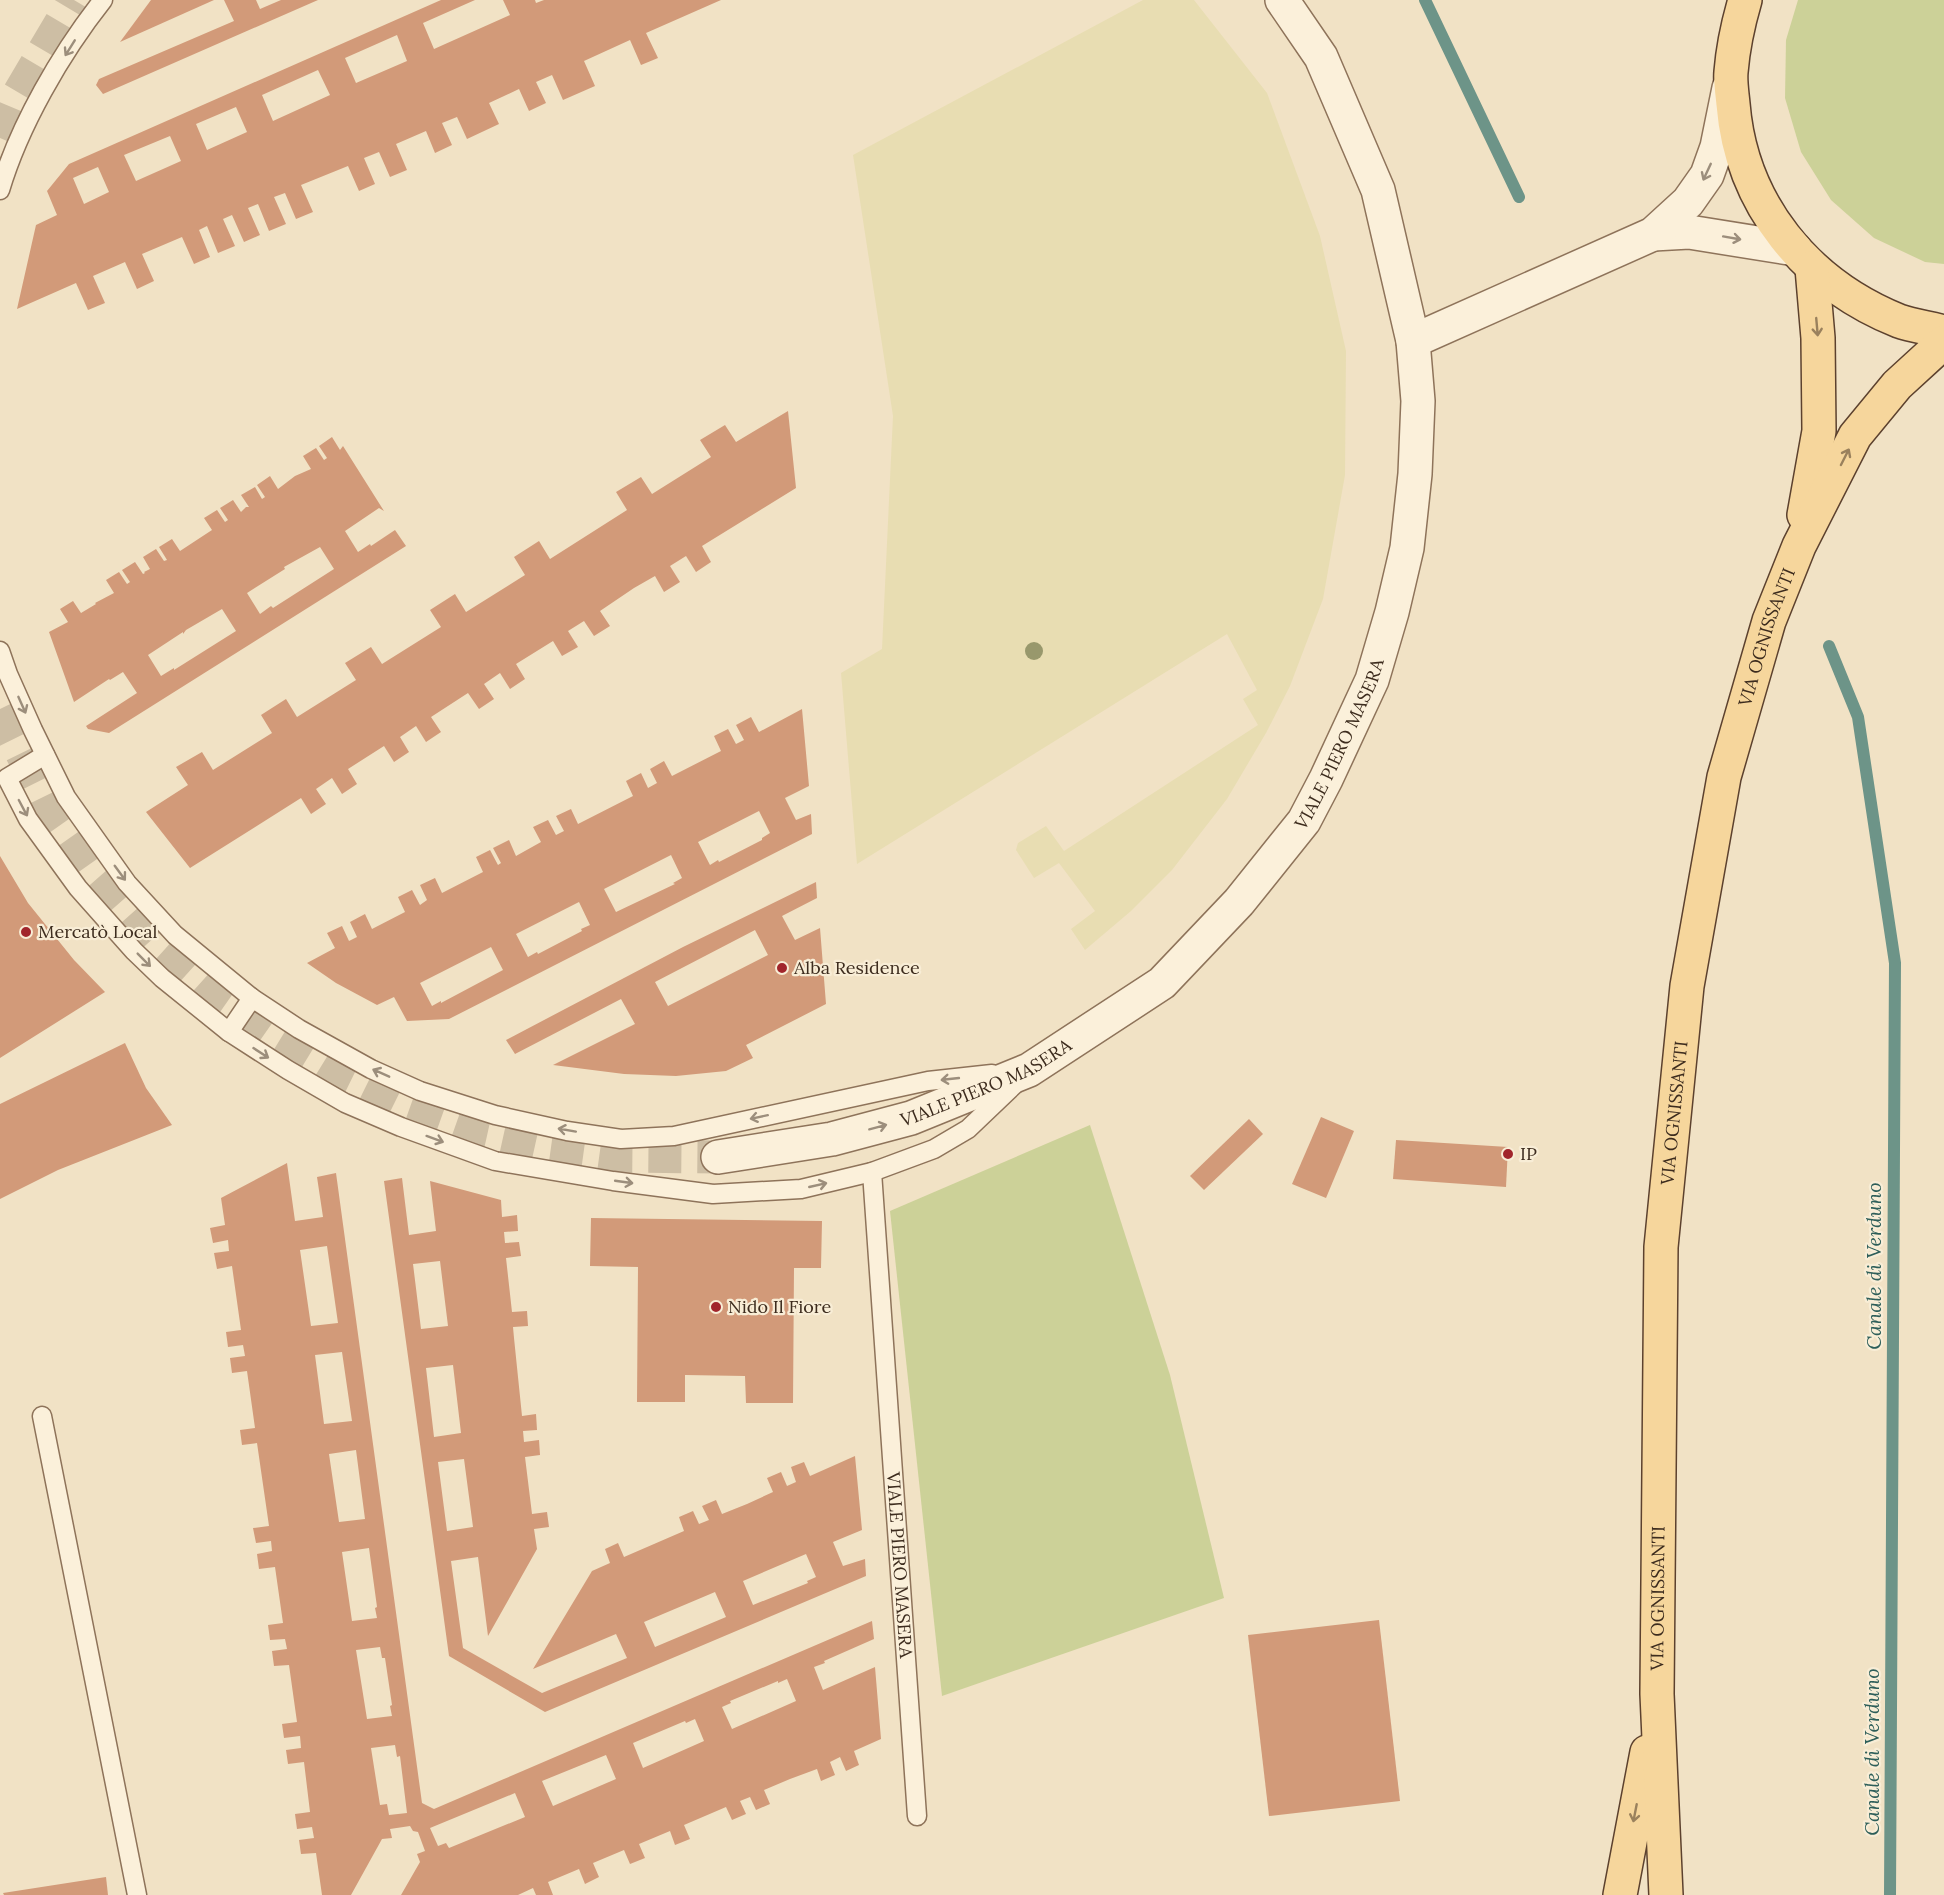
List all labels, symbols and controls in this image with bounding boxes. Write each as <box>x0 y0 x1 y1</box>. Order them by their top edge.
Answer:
one-way arrow <box>63 39 75 56</box>
one-way arrow <box>1701 162 1712 180</box>
one-way arrow <box>1722 233 1742 244</box>
one-way arrow <box>1812 316 1823 336</box>
one-way arrow <box>1840 448 1851 466</box>
street label: VIA OGNISSANTI <box>1733 564 1800 710</box>
street label: VIALE PIERO MASERA <box>1289 655 1389 835</box>
one-way arrow <box>17 695 28 713</box>
one-way arrow <box>17 799 29 817</box>
one-way arrow <box>114 864 126 880</box>
place label: Mercatò Local <box>38 920 158 943</box>
marker: Mercatò Local <box>19 925 33 939</box>
one-way arrow <box>136 953 151 968</box>
place label: Alba Residence <box>793 956 920 979</box>
marker: Alba Residence <box>775 961 789 975</box>
street label: VIALE PIERO MASERA <box>897 1033 1076 1132</box>
street label: VIA OGNISSANTI <box>1655 1040 1692 1187</box>
one-way arrow <box>252 1047 269 1059</box>
one-way arrow <box>372 1067 390 1079</box>
one-way arrow <box>940 1074 960 1085</box>
one-way arrow <box>750 1112 769 1124</box>
one-way arrow <box>868 1121 887 1132</box>
one-way arrow <box>557 1125 577 1136</box>
one-way arrow <box>425 1135 444 1146</box>
place label: IP <box>1520 1142 1537 1165</box>
marker: IP <box>1501 1147 1515 1161</box>
one-way arrow <box>614 1177 634 1188</box>
one-way arrow <box>808 1178 827 1190</box>
water label: Canale di Verduno <box>1861 1182 1886 1350</box>
place label: Nido Il Fiore <box>728 1295 831 1318</box>
marker: Nido Il Fiore <box>709 1300 723 1314</box>
street label: VIALE PIERO MASERA <box>882 1470 918 1660</box>
street label: VIA OGNISSANTI <box>1645 1526 1670 1672</box>
water label: Canale di Verduno <box>1859 1668 1884 1836</box>
one-way arrow <box>1629 1803 1640 1822</box>

